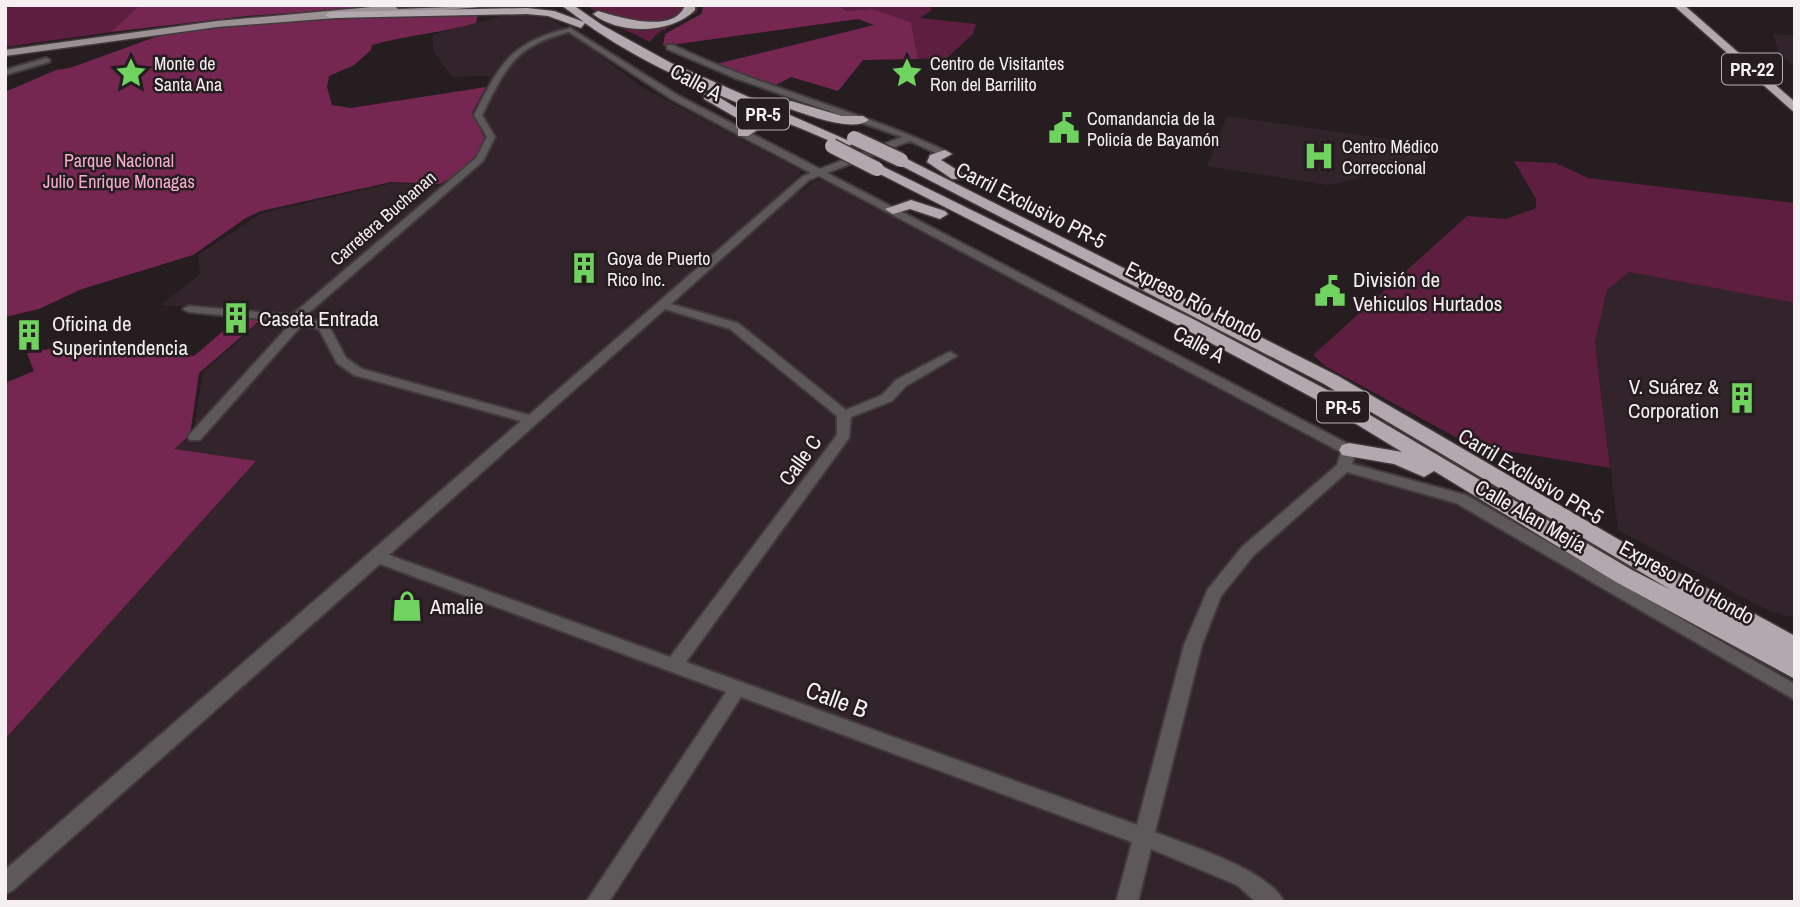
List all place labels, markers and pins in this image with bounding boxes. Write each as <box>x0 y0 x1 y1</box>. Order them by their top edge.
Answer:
place label: Monte de Santa Ana <box>154 51 222 97</box>
place label: Centro de Visitantes Ron del Barrilito <box>930 51 1064 97</box>
place icon: Monte de Santa Ana <box>114 56 148 90</box>
place icon: Centro de Visitantes Ron del Barrilito <box>890 56 924 90</box>
place label: Comandancia de la Policía de Bayamón <box>1087 106 1219 152</box>
public building icon: Comandancia de la Policía de Bayamón <box>1047 111 1081 145</box>
place label: Centro Médico Correccional <box>1342 134 1439 180</box>
hospital icon: Centro Médico Correccional <box>1302 139 1336 173</box>
place label: Goya de Puerto Rico Inc. <box>607 246 710 292</box>
building icon: Goya de Puerto Rico Inc. <box>567 251 601 285</box>
place label: División de Vehiculos Hurtados <box>1353 265 1502 318</box>
public building icon: División de Vehiculos Hurtados <box>1313 274 1347 308</box>
building icon: Caseta Entrada <box>219 301 253 335</box>
place label: Caseta Entrada <box>259 304 379 333</box>
place label: Oficina de Superintendencia <box>52 309 188 362</box>
building icon: Oficina de Superintendencia <box>12 318 46 352</box>
place label: V. Suárez & Corporation <box>1628 372 1720 425</box>
building icon: V. Suárez & Corporation <box>1725 381 1759 415</box>
shop icon: Amalie <box>390 589 424 623</box>
place label: Amalie <box>429 592 484 621</box>

